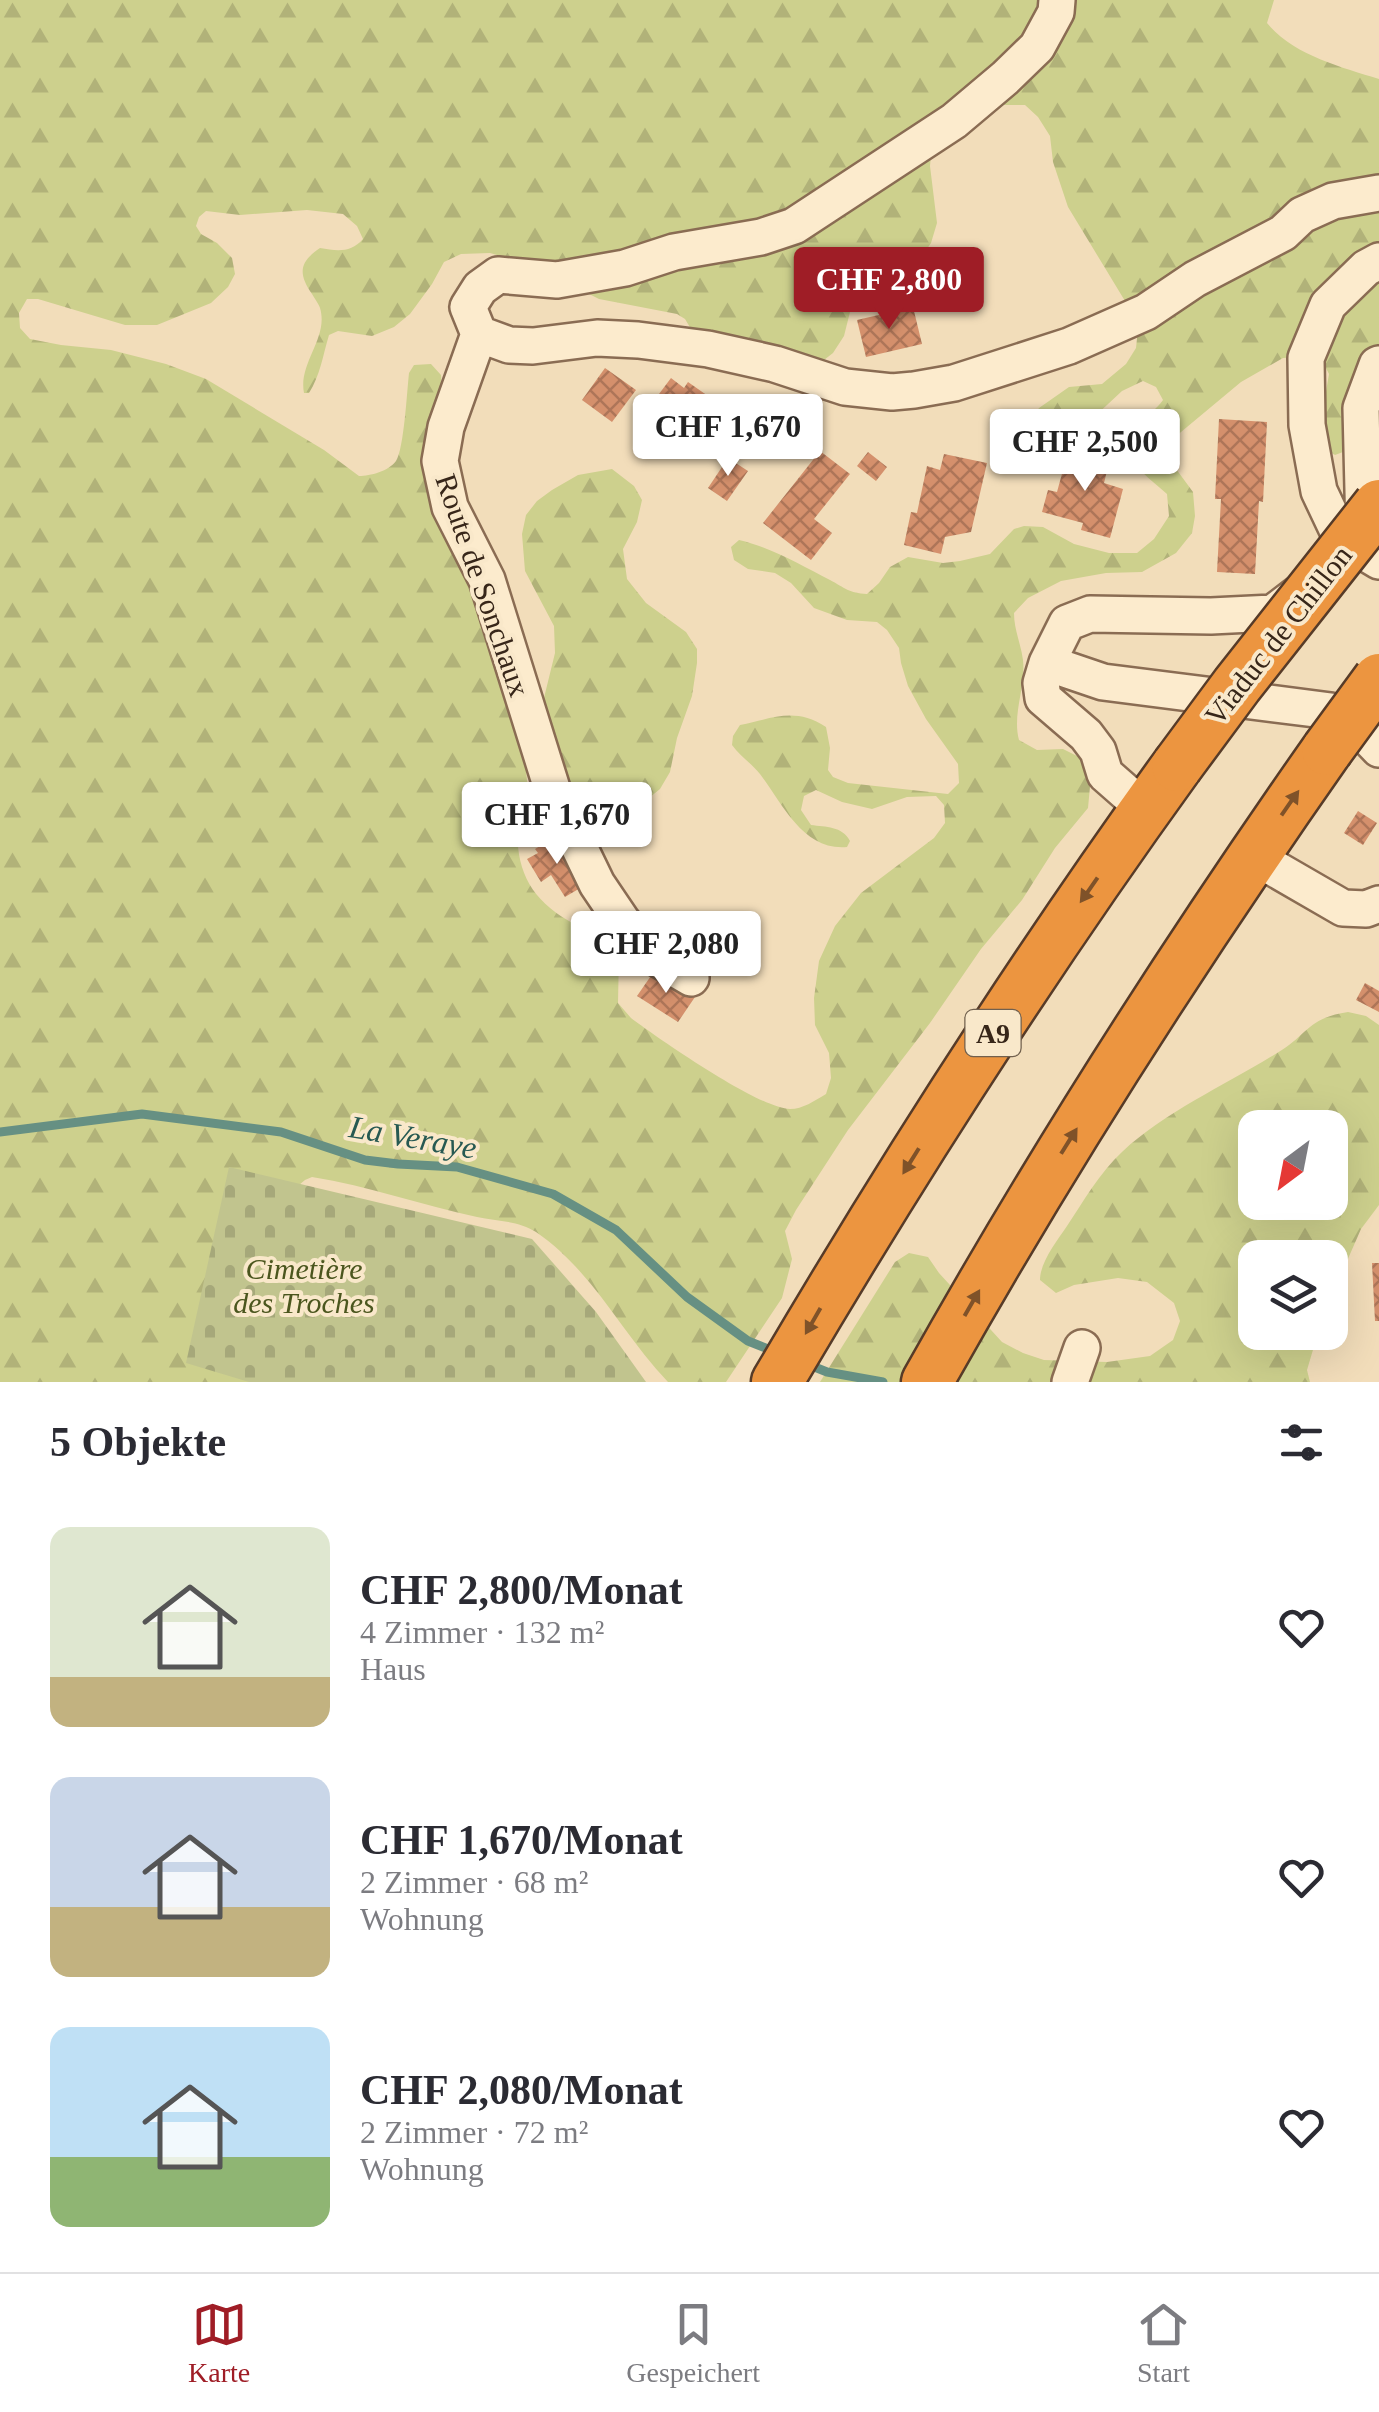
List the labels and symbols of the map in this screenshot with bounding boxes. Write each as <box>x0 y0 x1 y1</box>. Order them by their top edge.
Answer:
pin: CHF 2,800 <box>775 247 1003 332</box>
pin: CHF 1,670 <box>614 394 842 479</box>
pin: CHF 2,500 <box>971 409 1199 494</box>
street label: Route de Sonchaux <box>429 469 537 701</box>
street label: Viaduc de Chillon <box>1198 539 1358 731</box>
pin: CHF 1,670 <box>443 782 671 867</box>
one-way arrow <box>1280 790 1299 816</box>
one-way arrow <box>1080 876 1099 903</box>
pin: CHF 2,080 <box>552 911 780 996</box>
road number: A9 <box>966 1010 1020 1056</box>
water label: La Veraye <box>345 1108 480 1166</box>
north arrow <box>1238 1110 1348 1220</box>
one-way arrow <box>1060 1127 1078 1155</box>
one-way arrow <box>902 1147 920 1175</box>
park label: Cimetière des Troches <box>233 1252 375 1319</box>
one-way arrow <box>963 1289 981 1317</box>
one-way arrow <box>805 1307 822 1336</box>

